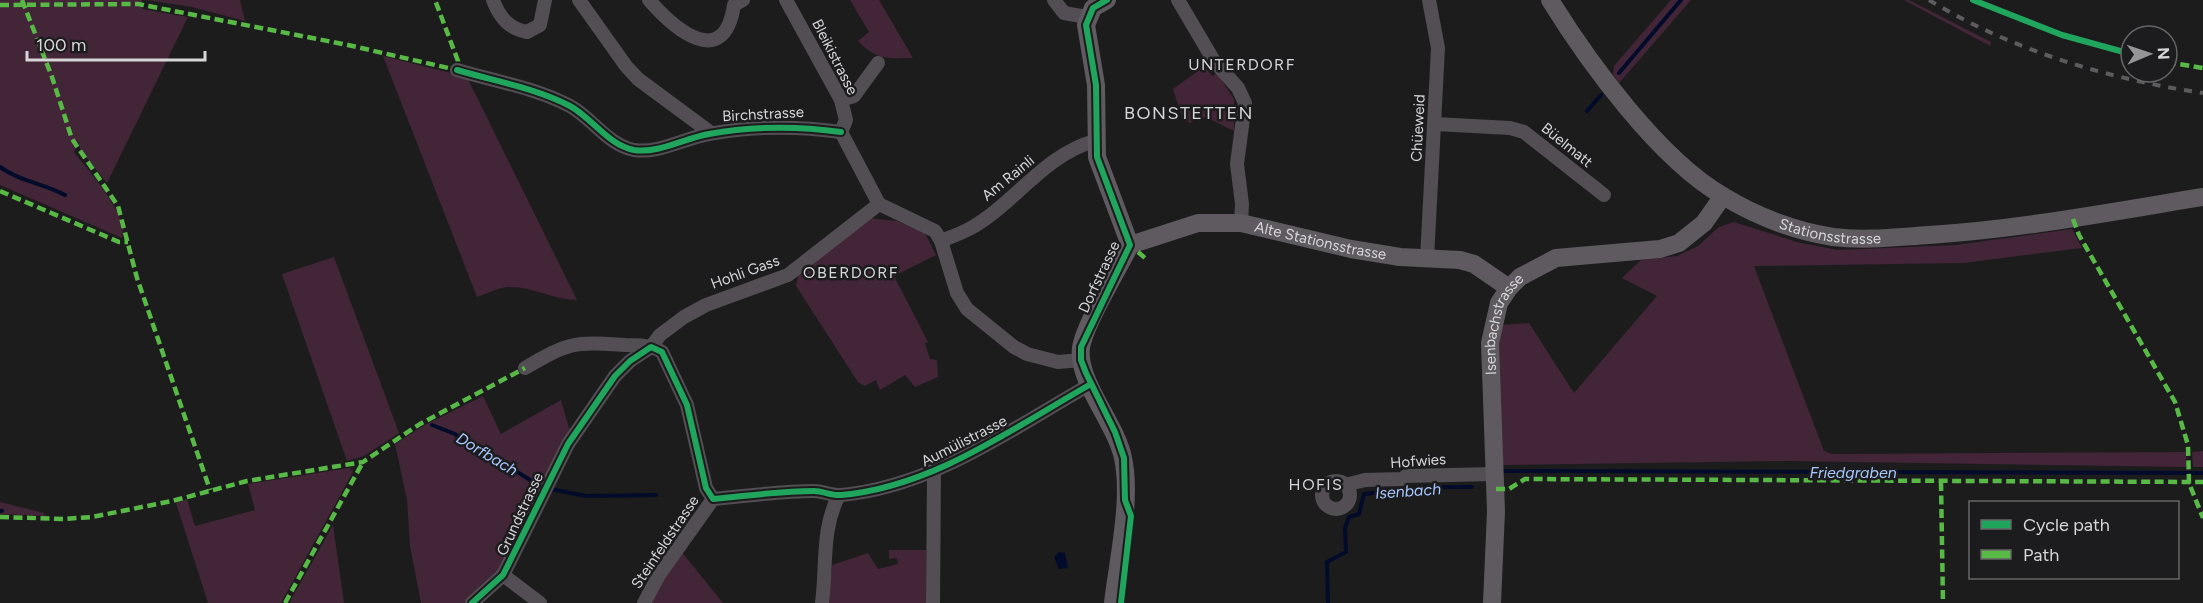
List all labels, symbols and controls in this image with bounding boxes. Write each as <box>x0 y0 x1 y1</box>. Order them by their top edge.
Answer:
street label: Bleikistrasse <box>808 16 862 98</box>
scale bar <box>27 24 206 62</box>
north arrow <box>2119 24 2179 84</box>
text: 100 m <box>36 34 86 56</box>
text: N <box>2154 47 2173 60</box>
district label: UNTERDORF <box>1188 55 1296 74</box>
street label: Chüeweid <box>1407 94 1429 162</box>
district label: BONSTETTEN <box>1124 102 1254 124</box>
street label: Birchstrasse <box>722 103 804 125</box>
street label: Büelmatt <box>1538 119 1597 171</box>
street label: Am Rainli <box>978 151 1038 205</box>
street label: Stationsstrasse <box>1777 215 1881 248</box>
street label: Alte Stationsstrasse <box>1253 218 1388 264</box>
street label: Dorfstrasse <box>1075 238 1123 316</box>
street label: Hohli Gass <box>708 251 782 293</box>
district label: OBERDORF <box>803 263 899 282</box>
street label: Isenbachstrasse <box>1481 270 1527 376</box>
street label: Aumülistrasse <box>918 412 1010 470</box>
water label: Dorfbach <box>453 428 521 480</box>
street label: Hofwies <box>1389 450 1447 472</box>
water label: Friedgraben <box>1809 463 1897 482</box>
street label: Grundstrasse <box>493 470 547 558</box>
district label: HOFIS <box>1289 475 1343 494</box>
water label: Isenbach <box>1374 479 1442 503</box>
street label: Steinfeldstrasse <box>627 492 703 592</box>
legend <box>1969 501 2179 579</box>
text: Cycle path <box>2023 514 2110 536</box>
text: Path <box>2023 544 2059 566</box>

